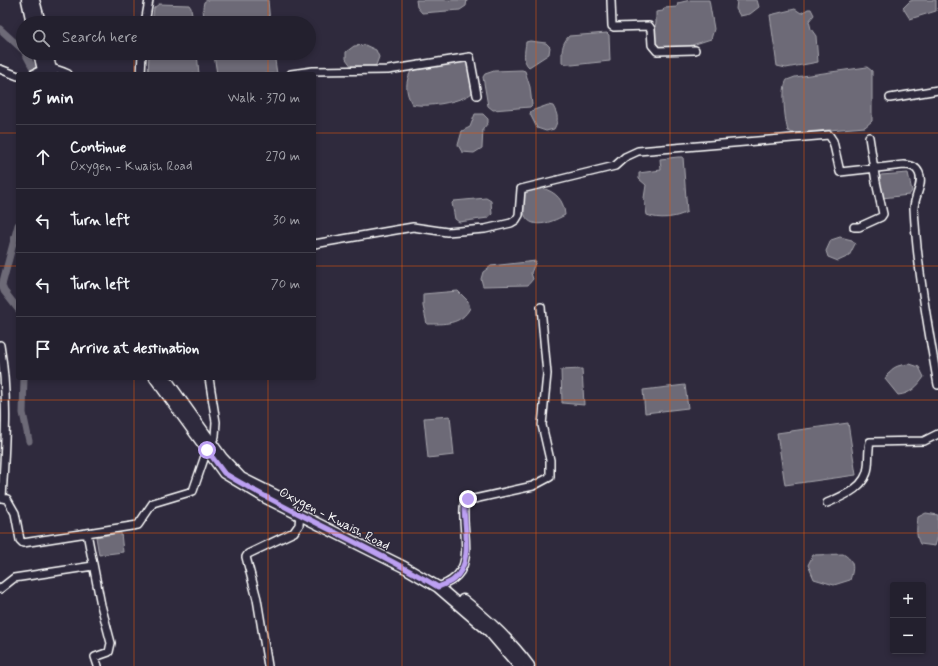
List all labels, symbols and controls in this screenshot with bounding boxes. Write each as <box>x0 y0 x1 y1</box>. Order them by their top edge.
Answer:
search box <box>16 16 316 60</box>
icon: search <box>30 27 52 49</box>
text: Search here <box>62 28 138 48</box>
text: 5 min <box>32 87 74 109</box>
text: Walk · 370 m <box>228 90 300 107</box>
text: Continue <box>70 138 126 158</box>
icon: ahead <box>32 146 54 168</box>
text: 270 m <box>265 148 300 165</box>
text: Oxygen - Kwaish Road <box>70 158 193 175</box>
icon: left <box>32 210 54 232</box>
text: Turn left <box>70 211 130 231</box>
text: 30 m <box>273 212 300 229</box>
icon: left <box>32 274 54 296</box>
text: Turn left <box>70 275 130 295</box>
text: 70 m <box>271 276 300 293</box>
icon: arrive <box>32 338 54 360</box>
text: Arrive at destination <box>70 339 199 359</box>
route start <box>198 441 216 459</box>
street label: Oxygen - Kwaish Road <box>275 484 393 556</box>
route end <box>459 490 477 508</box>
map controls <box>890 582 926 654</box>
button: + <box>890 582 926 618</box>
button: − <box>890 618 926 654</box>

